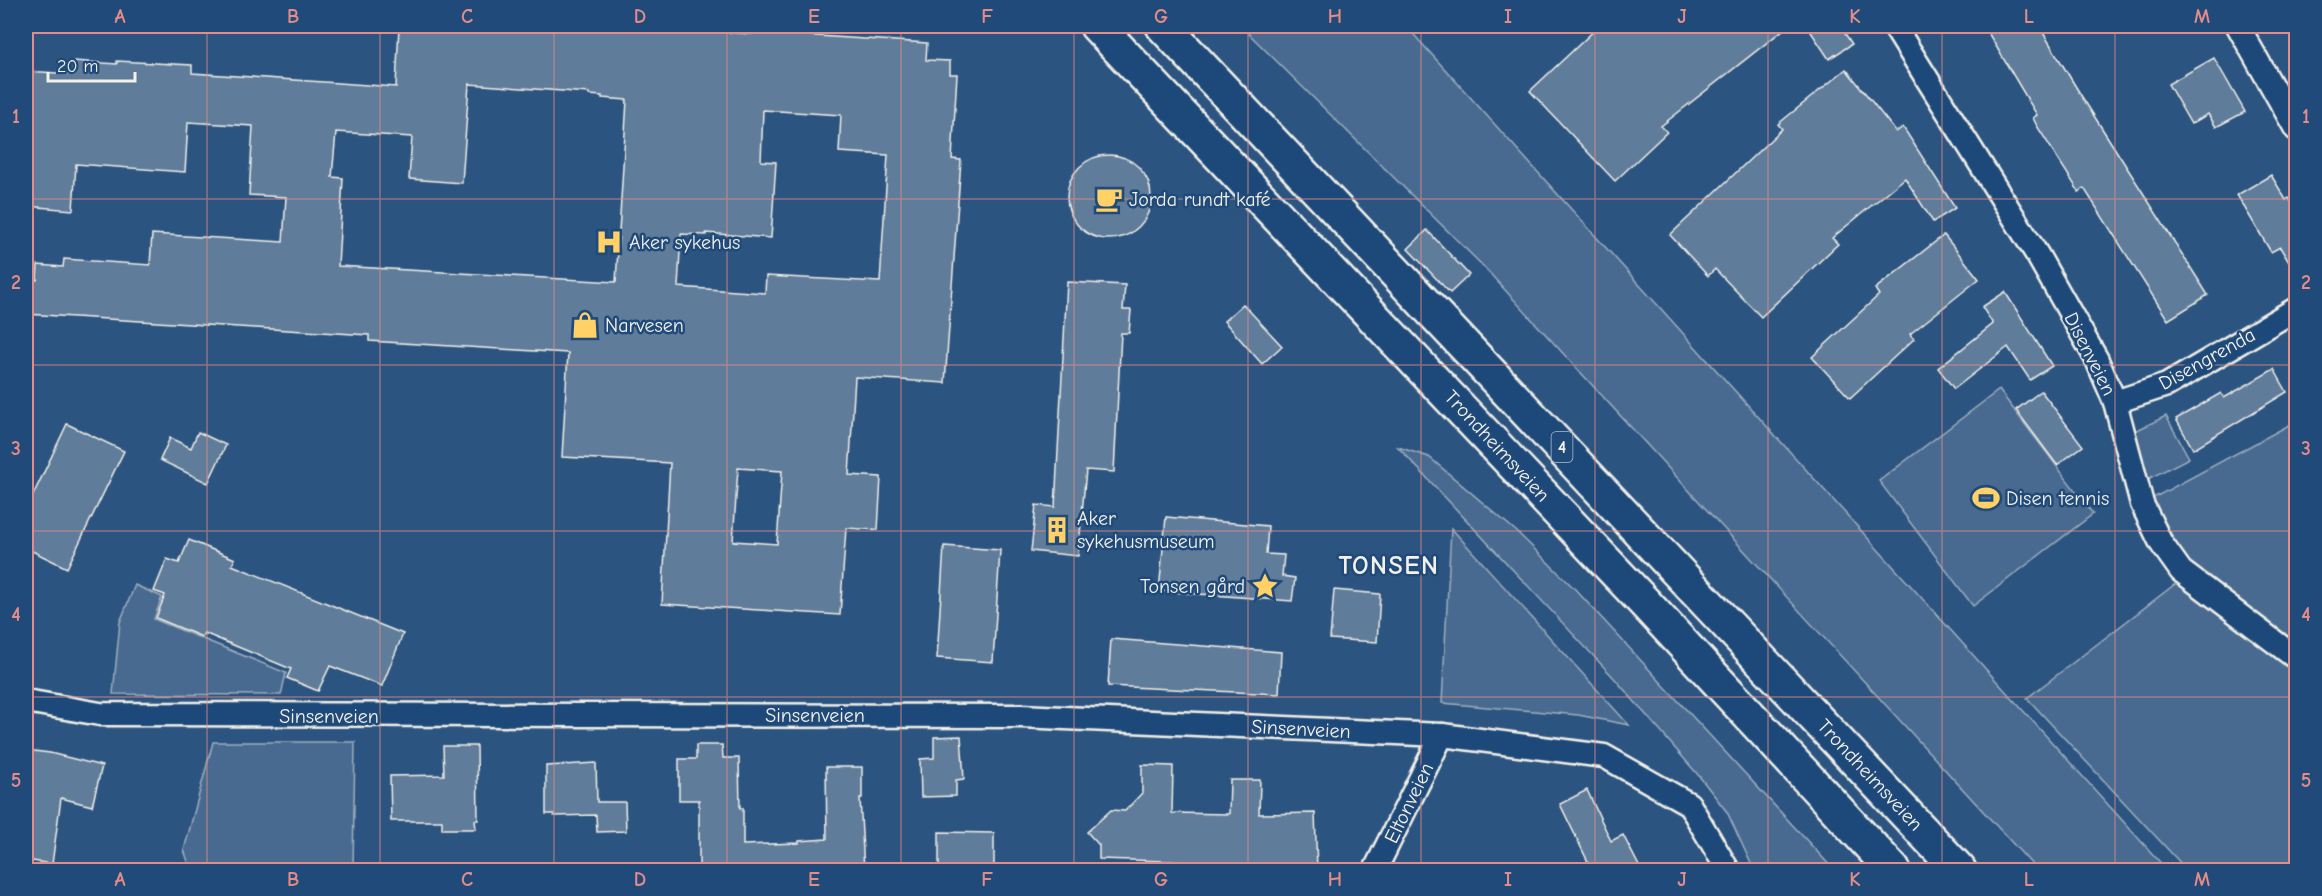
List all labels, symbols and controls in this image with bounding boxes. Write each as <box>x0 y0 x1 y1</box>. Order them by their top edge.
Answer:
text: A <box>114 5 126 28</box>
text: B <box>287 5 299 28</box>
text: C <box>461 5 473 28</box>
text: D <box>634 5 646 28</box>
text: E <box>808 5 820 28</box>
text: F <box>981 5 993 28</box>
text: G <box>1154 5 1168 28</box>
text: H <box>1328 5 1342 28</box>
text: I <box>1504 5 1512 28</box>
text: J <box>1677 5 1687 28</box>
text: K <box>1849 5 1861 28</box>
text: L <box>2024 5 2034 28</box>
text: M <box>2194 5 2210 28</box>
scale bar <box>48 45 135 83</box>
text: 20 m <box>57 56 98 77</box>
text: 1 <box>12 105 20 128</box>
text: 1 <box>2302 105 2310 128</box>
cafe icon: Jorda rundt kafé <box>1094 184 1124 214</box>
place label: Jorda rundt kafé <box>1129 188 1270 211</box>
hospital icon: Aker sykehus <box>594 227 624 257</box>
place label: Aker sykehus <box>629 231 740 254</box>
text: 2 <box>11 271 21 294</box>
text: 2 <box>2301 271 2311 294</box>
street label: Disenveien <box>2059 309 2121 399</box>
shop icon: Narvesen <box>570 310 600 340</box>
place label: Narvesen <box>605 314 684 337</box>
street label: Disengrenda <box>2155 323 2259 395</box>
street label: Trondheimsveien <box>1439 385 1555 507</box>
road number: 4 <box>1552 432 1572 462</box>
text: 3 <box>11 437 21 460</box>
text: 3 <box>2301 437 2311 460</box>
sports icon: Disen tennis <box>1971 483 2001 513</box>
place label: Disen tennis <box>2006 487 2109 510</box>
place label: Aker sykehusmuseum <box>1077 507 1215 553</box>
building icon: Aker sykehusmuseum <box>1042 515 1072 545</box>
district label: TONSEN <box>1338 551 1440 581</box>
place icon: Tonsen gård <box>1250 571 1280 601</box>
place label: Tonsen gård <box>1140 575 1245 598</box>
text: 4 <box>11 603 21 626</box>
text: 4 <box>2301 603 2311 626</box>
street label: Sinsenveien <box>765 704 865 727</box>
street label: Sinsenveien <box>279 705 379 728</box>
street label: Trondheimsveien <box>1812 714 1928 836</box>
street label: Sinsenveien <box>1251 715 1351 743</box>
street label: Eltonveien <box>1380 759 1438 847</box>
text: 5 <box>11 769 21 792</box>
text: 5 <box>2301 769 2311 792</box>
text: A <box>114 868 126 891</box>
text: B <box>287 868 299 891</box>
text: C <box>461 868 473 891</box>
text: D <box>634 868 646 891</box>
text: E <box>808 868 820 891</box>
text: F <box>981 868 993 891</box>
text: G <box>1154 868 1168 891</box>
text: H <box>1328 868 1342 891</box>
text: I <box>1504 868 1512 891</box>
text: J <box>1677 868 1687 891</box>
text: K <box>1849 868 1861 891</box>
text: L <box>2024 868 2034 891</box>
text: M <box>2194 868 2210 891</box>

